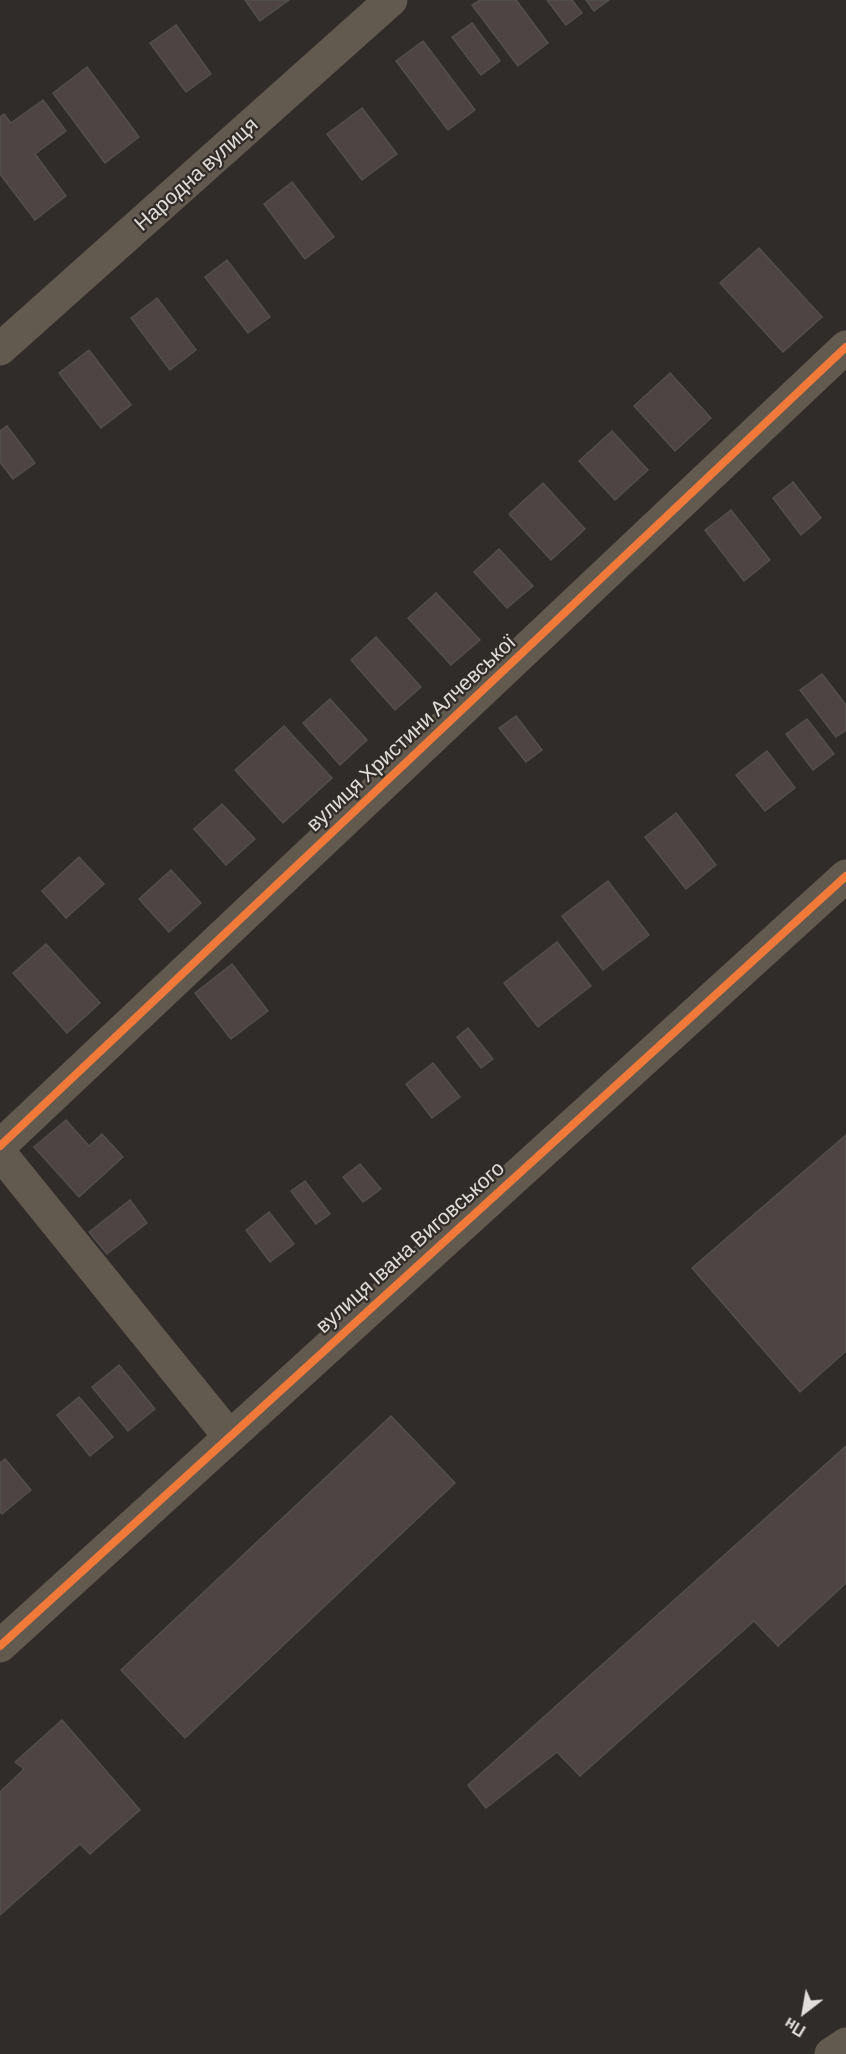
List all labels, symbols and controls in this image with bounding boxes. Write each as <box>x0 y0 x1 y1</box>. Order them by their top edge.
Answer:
street label: Народна вулиця <box>129 112 263 236</box>
street label: вулиця Христини Алчевської <box>301 629 521 837</box>
street label: вулиця Івана Виговського <box>310 1156 510 1338</box>
north arrow <box>774 1982 834 2042</box>
text: Пн <box>781 2014 808 2041</box>

